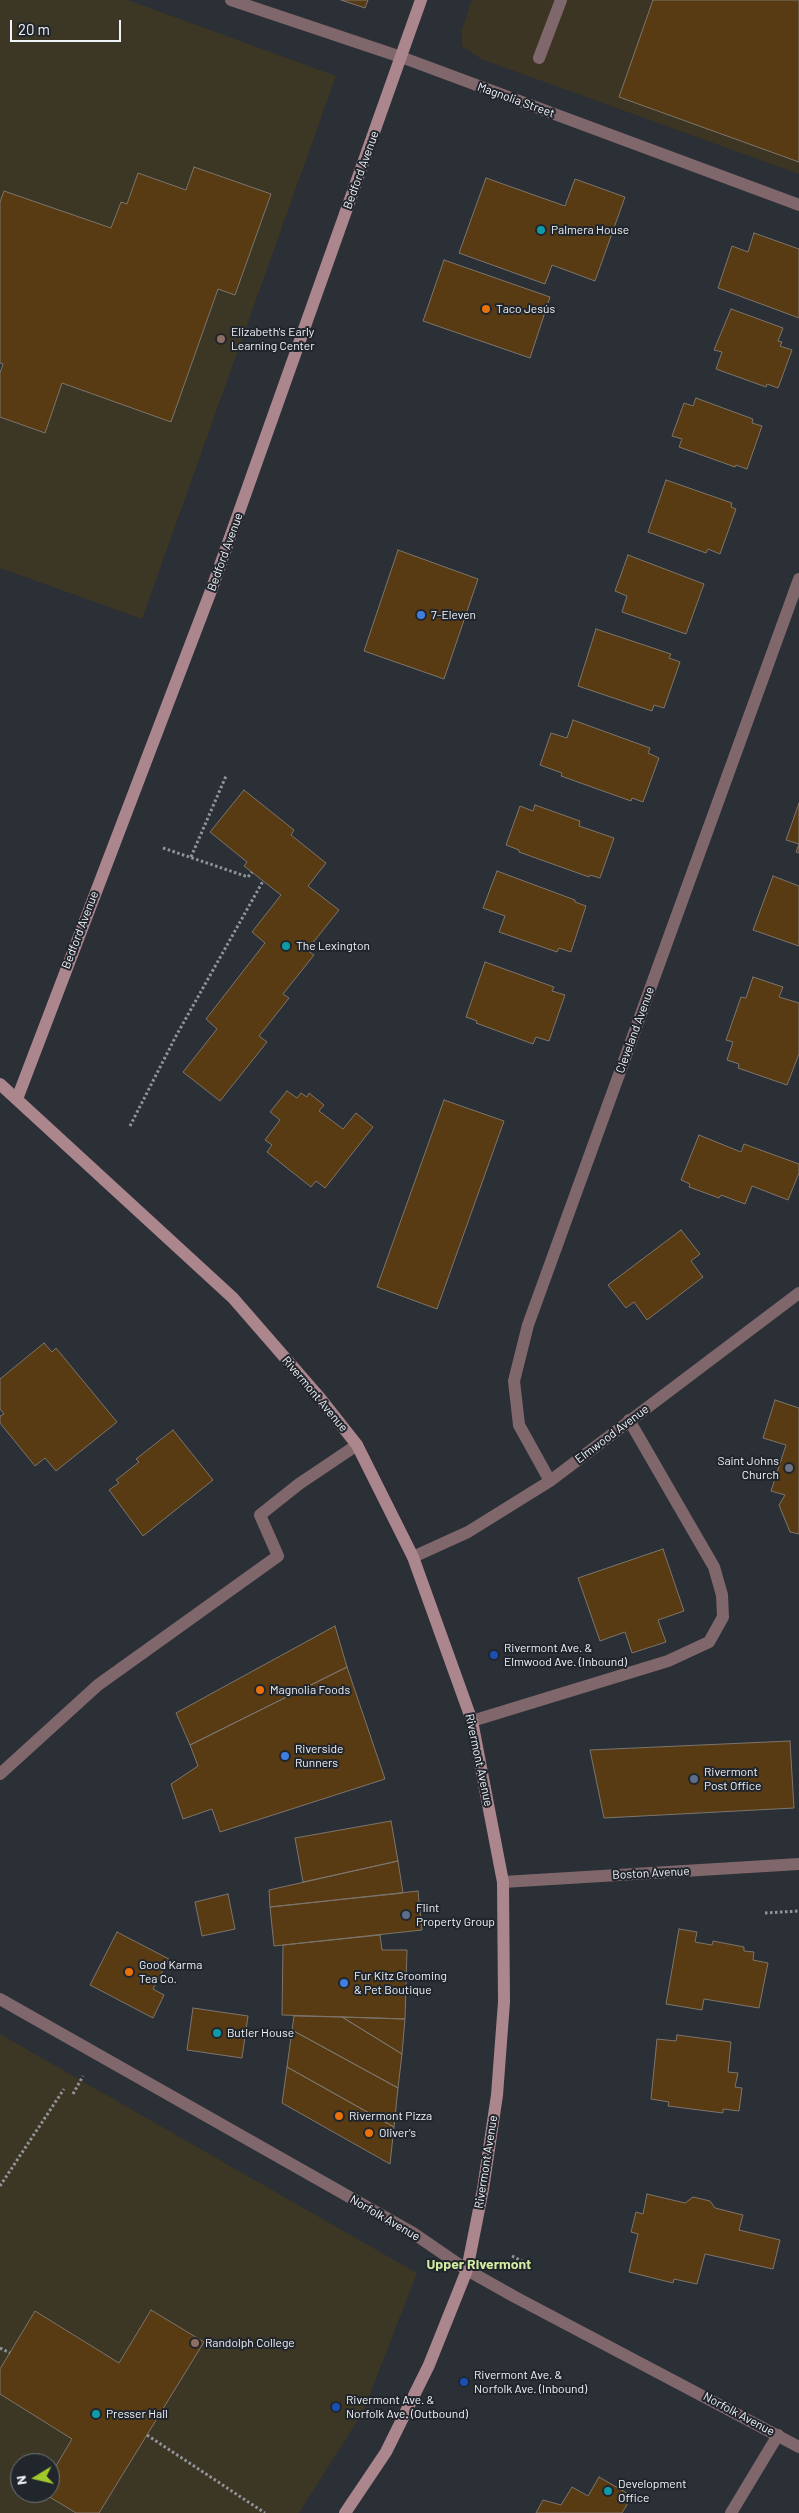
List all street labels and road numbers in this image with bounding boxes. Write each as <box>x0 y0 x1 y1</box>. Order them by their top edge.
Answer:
street label: Magnolia Street <box>475 79 557 121</box>
street label: Bedford Avenue <box>340 129 382 211</box>
street label: Bedford Avenue <box>204 511 246 593</box>
street label: Bedford Avenue <box>59 889 101 971</box>
street label: Cleveland Avenue <box>613 985 657 1075</box>
street label: Rivermont Avenue <box>279 1353 351 1435</box>
street label: Elmwood Avenue <box>572 1402 652 1466</box>
street label: Rivermont Avenue <box>462 1712 496 1808</box>
street label: Boston Avenue <box>612 1864 690 1882</box>
street label: Rivermont Avenue <box>472 2114 500 2210</box>
street label: Norfolk Avenue <box>347 2192 423 2244</box>
street label: Norfolk Avenue <box>701 2389 777 2439</box>

